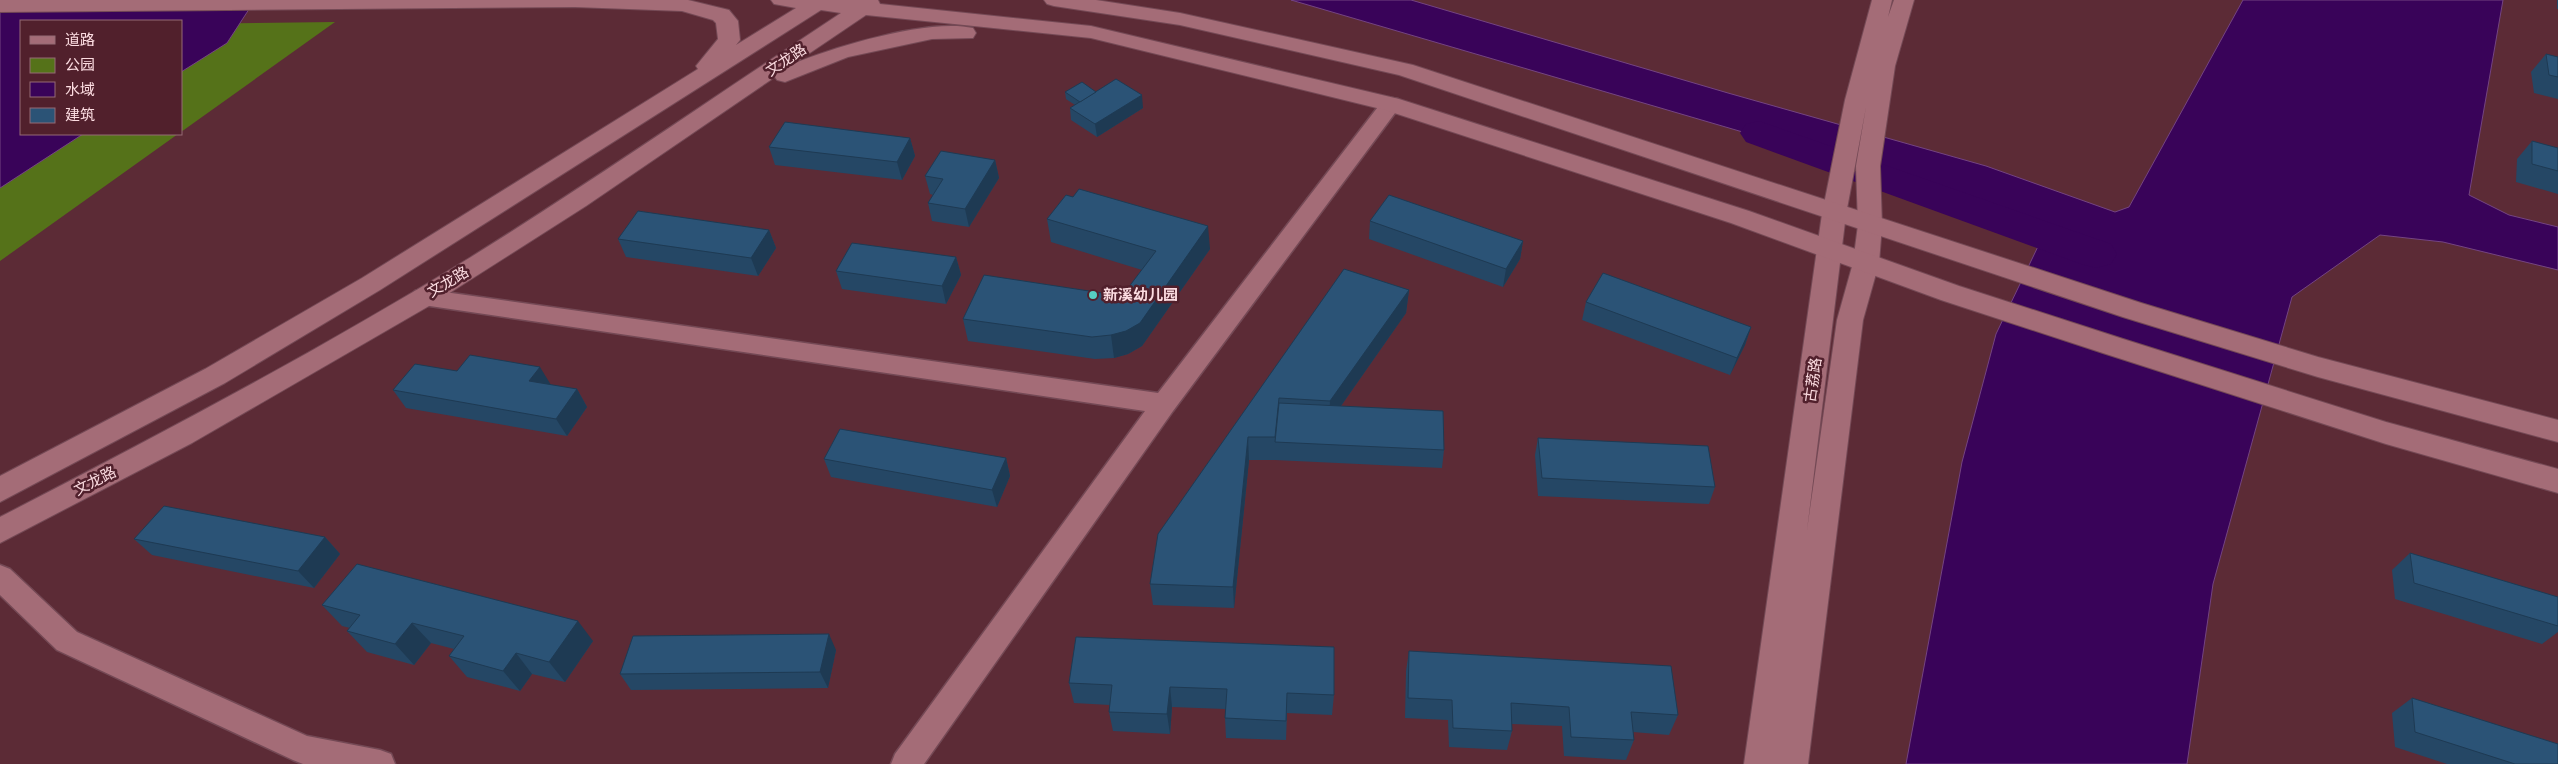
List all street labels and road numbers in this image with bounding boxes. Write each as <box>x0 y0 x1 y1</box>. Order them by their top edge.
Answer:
street label: 文龙路 <box>762 40 810 80</box>
street label: 文龙路 <box>424 263 472 301</box>
street label: 古荔路 <box>1801 356 1825 404</box>
street label: 文龙路 <box>71 463 119 499</box>

